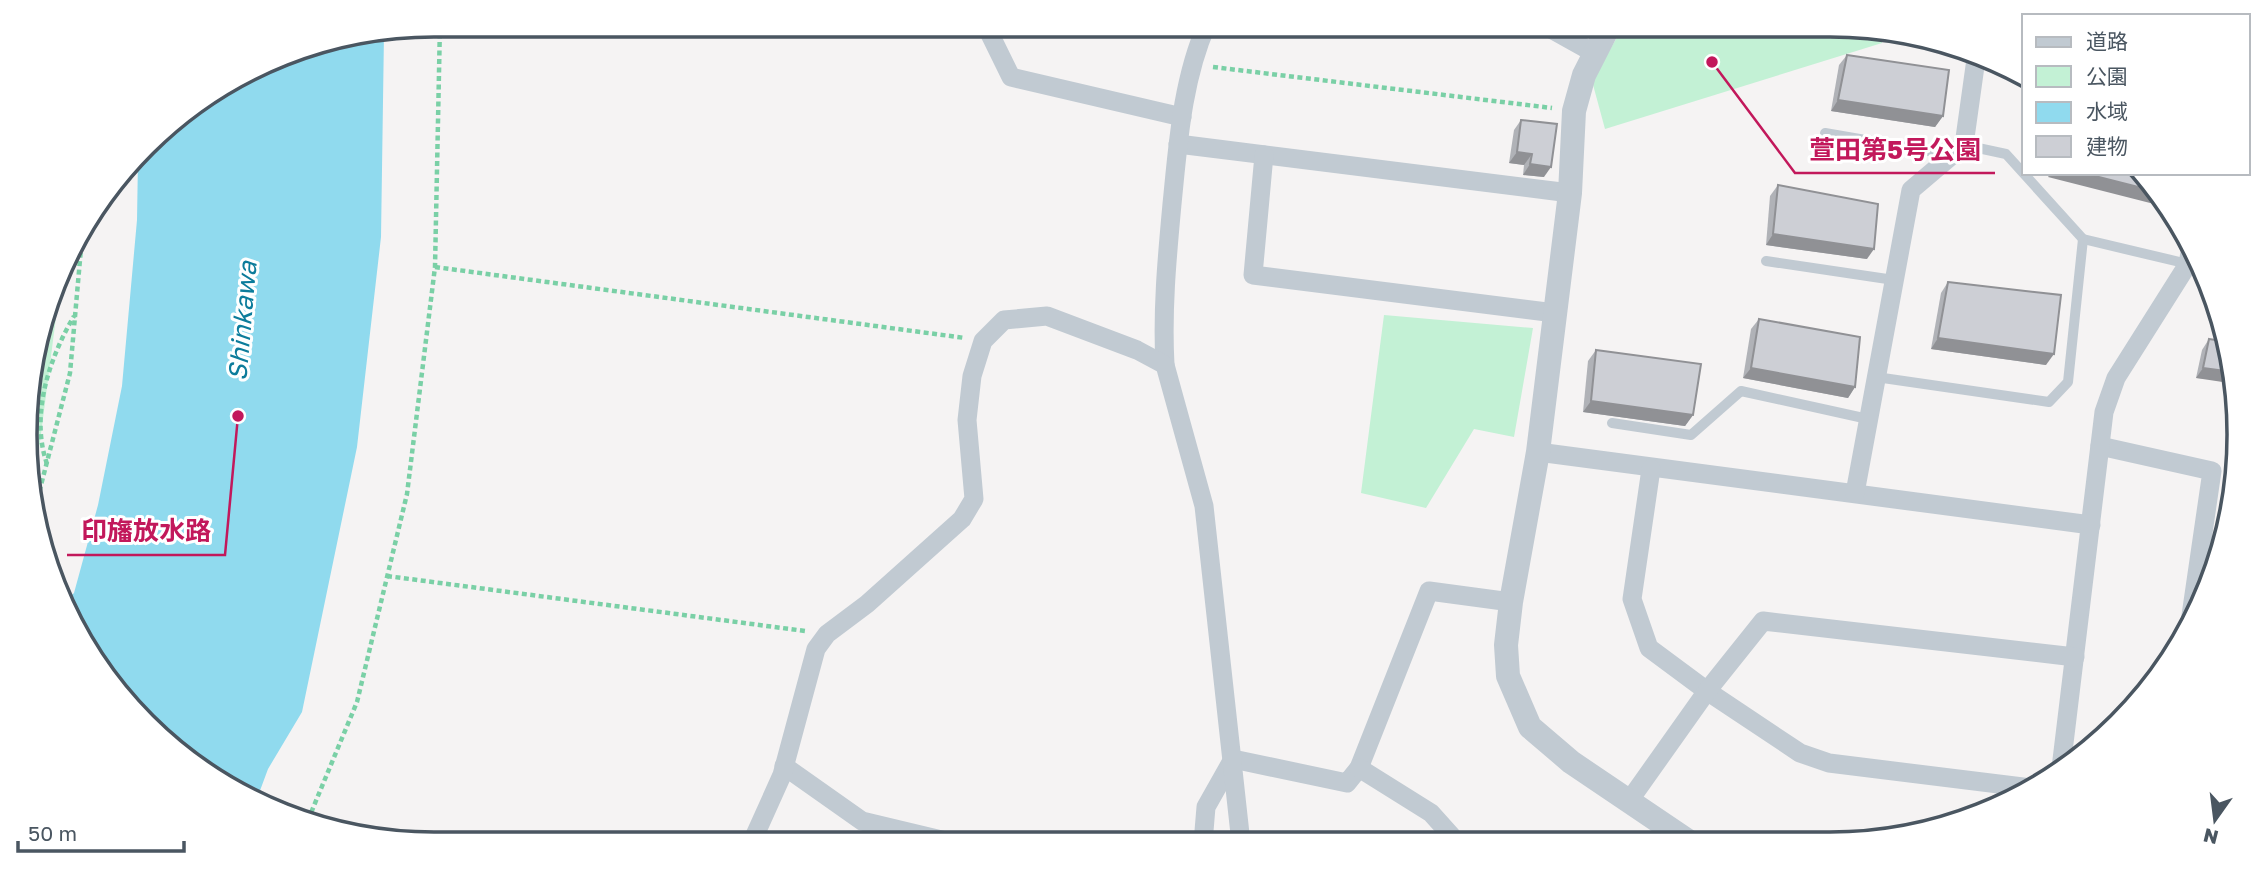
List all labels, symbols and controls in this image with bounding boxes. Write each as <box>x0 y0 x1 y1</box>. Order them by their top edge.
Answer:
legend <box>2022 14 2250 175</box>
text: 道路 <box>2086 28 2128 54</box>
text: 公園 <box>2086 63 2128 89</box>
text: 水域 <box>2086 98 2128 124</box>
callout: 萱田第5号公園 <box>1795 126 1995 173</box>
text: 建物 <box>2086 133 2128 159</box>
text: 萱田第5号公園 <box>1809 134 1981 165</box>
water label: Shinkawa <box>221 259 263 382</box>
callout: 印旛放水路 <box>67 508 225 555</box>
text: 印旛放水路 <box>81 515 211 546</box>
north arrow <box>2180 785 2250 855</box>
scale bar <box>18 810 184 854</box>
text: 50 m <box>28 820 77 846</box>
text: N <box>2201 824 2221 850</box>

